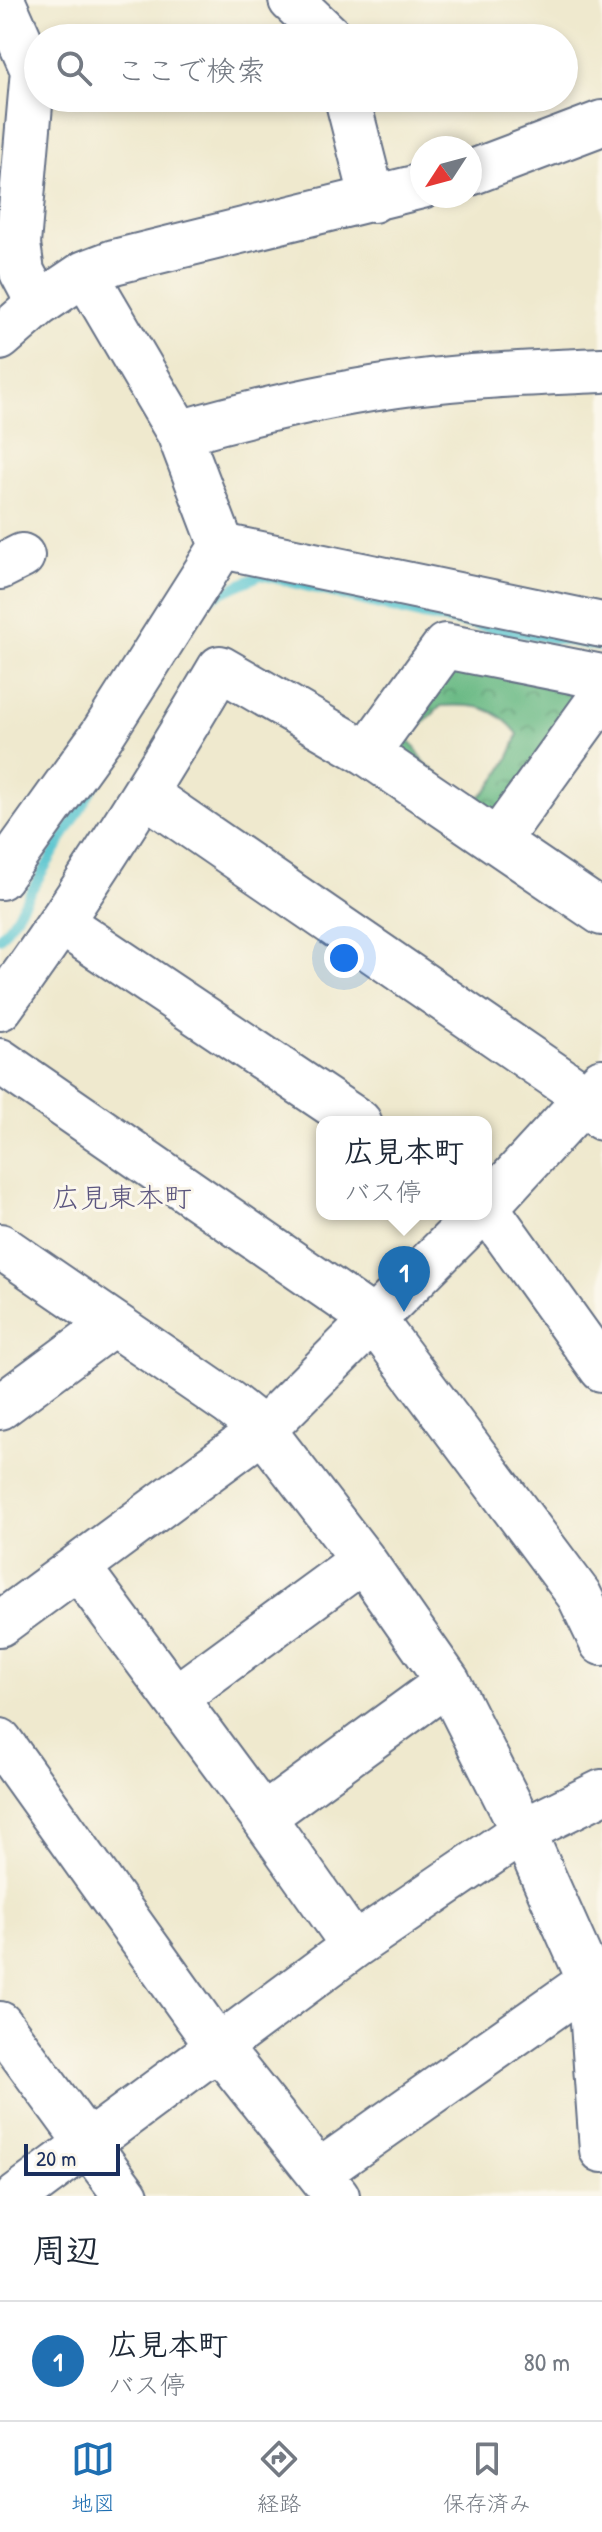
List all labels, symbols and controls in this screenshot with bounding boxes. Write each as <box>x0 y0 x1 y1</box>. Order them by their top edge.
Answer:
search box <box>24 24 578 112</box>
icon: search <box>52 46 96 90</box>
text: ここで検索 <box>116 50 266 90</box>
north arrow <box>410 136 482 208</box>
your location <box>324 938 364 978</box>
popup <box>316 1116 492 1220</box>
text: 広見本町 <box>344 1131 464 1171</box>
text: バス停 <box>344 1174 422 1209</box>
district label: 広見東本町 <box>52 1178 192 1216</box>
pin: 1 <box>378 1246 430 1312</box>
scale bar <box>24 2140 120 2176</box>
text: 20 m <box>36 2143 76 2173</box>
text: 周辺 <box>32 2227 100 2273</box>
text: 広見本町 <box>108 2324 228 2364</box>
text: 1 <box>53 2344 63 2379</box>
text: 80 m <box>523 2344 570 2379</box>
text: バス停 <box>108 2367 186 2402</box>
tab: 地図 <box>71 2437 115 2518</box>
tab: 経路 <box>257 2437 301 2518</box>
tab: 保存済み <box>443 2437 531 2518</box>

